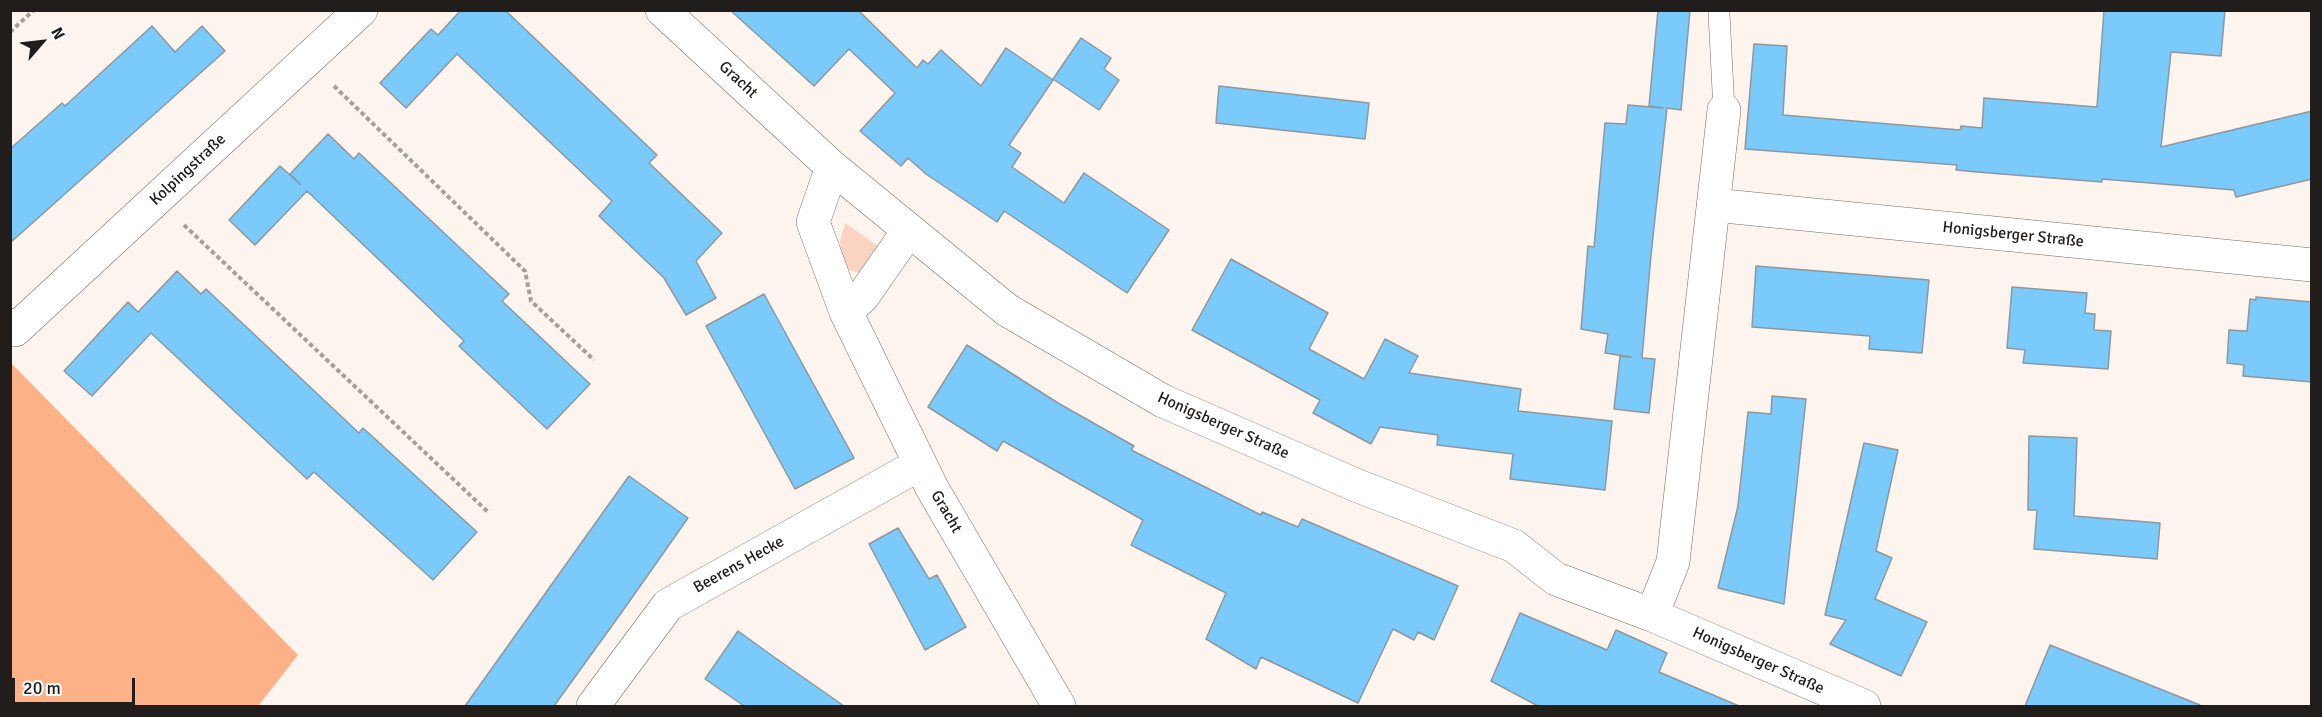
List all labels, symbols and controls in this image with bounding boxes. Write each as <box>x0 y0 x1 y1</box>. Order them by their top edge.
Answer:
north arrow <box>12 12 72 72</box>
text: N <box>46 24 69 43</box>
street label: Gracht <box>715 57 761 103</box>
street label: Kolpingstraße <box>146 130 230 210</box>
street label: Honigsberger Straße <box>1941 218 2085 252</box>
street label: Honigsberger Straße <box>1154 388 1292 464</box>
street label: Gracht <box>926 487 966 537</box>
street label: Beerens Hecke <box>690 532 788 598</box>
street label: Honigsberger Straße <box>1689 623 1827 699</box>
scale bar <box>15 666 138 704</box>
text: 20 m <box>23 677 61 699</box>

